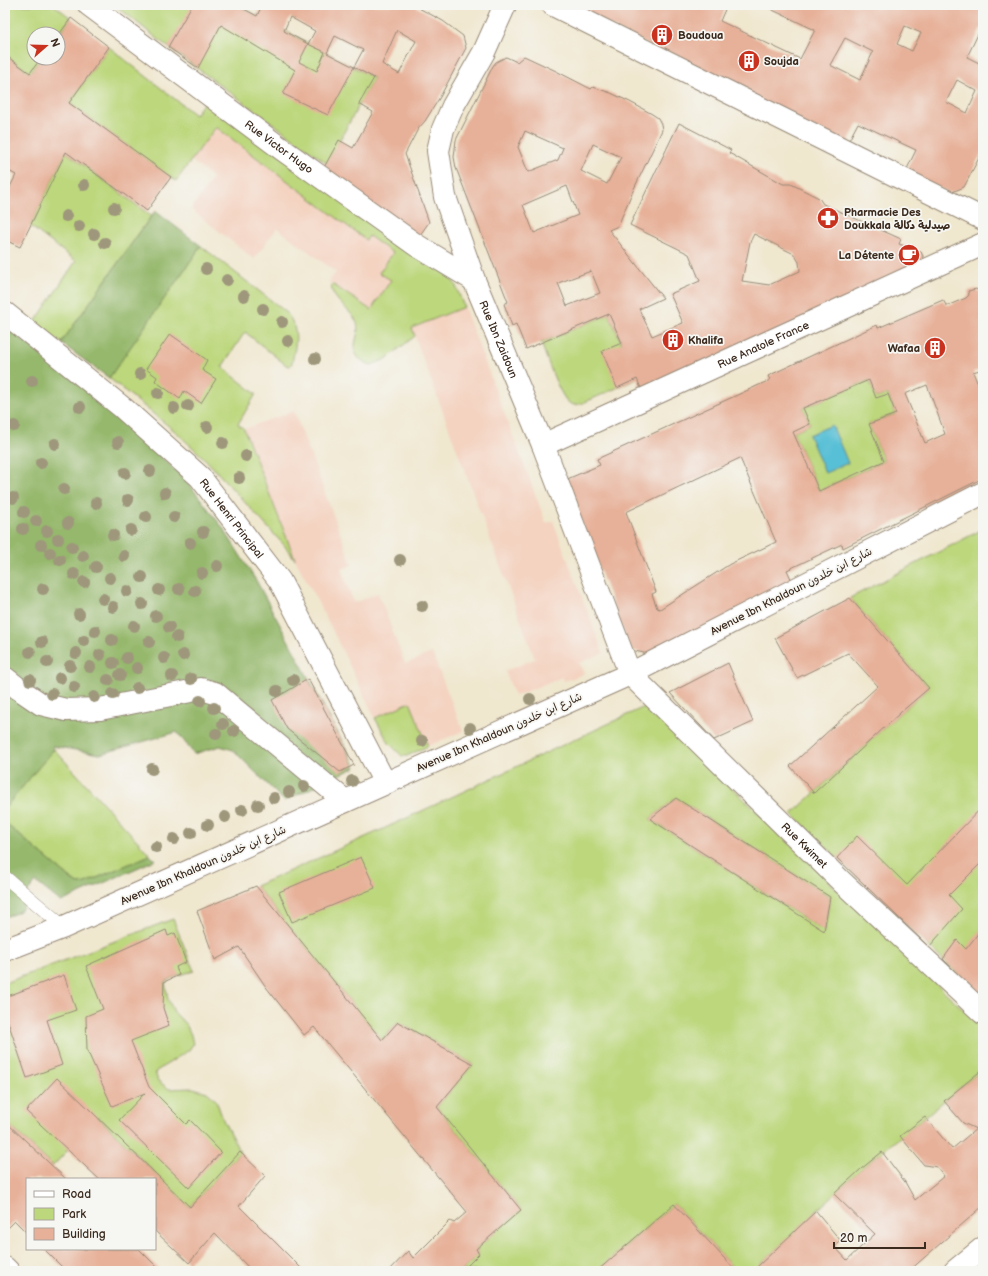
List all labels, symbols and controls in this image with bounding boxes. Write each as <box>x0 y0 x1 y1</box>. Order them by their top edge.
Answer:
building icon: Boudoua <box>649 22 675 48</box>
north arrow <box>26 26 66 66</box>
place label: Boudoua <box>678 29 723 42</box>
text: N <box>47 37 62 49</box>
building icon: Soujda <box>736 48 762 74</box>
place label: Soujda <box>764 55 799 68</box>
street label: Rue Victor Hugo <box>242 118 315 176</box>
pharmacy icon: Pharmacie Des Doukkala صيدلية دكالة <box>815 205 841 231</box>
place label: Pharmacie Des Doukkala صيدلية دكالة <box>844 206 950 232</box>
cafe icon: La Détente <box>896 242 922 268</box>
place label: La Détente <box>839 249 894 262</box>
street label: Rue Ibn Zaidoun <box>476 299 520 380</box>
street label: Rue Anatole France <box>716 318 812 371</box>
building icon: Khalifa <box>660 327 686 353</box>
place label: Khalifa <box>688 334 723 347</box>
building icon: Wafaa <box>922 335 948 361</box>
place label: Wafaa <box>888 342 920 355</box>
street label: Rue Henri Principal <box>197 476 266 561</box>
street label: Avenue Ibn Khaldoun شارع ابن خلدون <box>708 545 875 640</box>
street label: Avenue Ibn Khaldoun شارع ابن خلدون <box>414 690 585 777</box>
street label: Rue Kwimet <box>778 820 830 871</box>
street label: Avenue Ibn Khaldoun شارع ابن خلدون <box>118 823 289 910</box>
legend <box>26 1178 156 1250</box>
text: Road <box>62 1187 91 1202</box>
text: Park <box>62 1207 86 1222</box>
scale bar <box>834 1224 925 1250</box>
text: Building <box>62 1227 106 1242</box>
text: 20 m <box>840 1231 867 1246</box>

